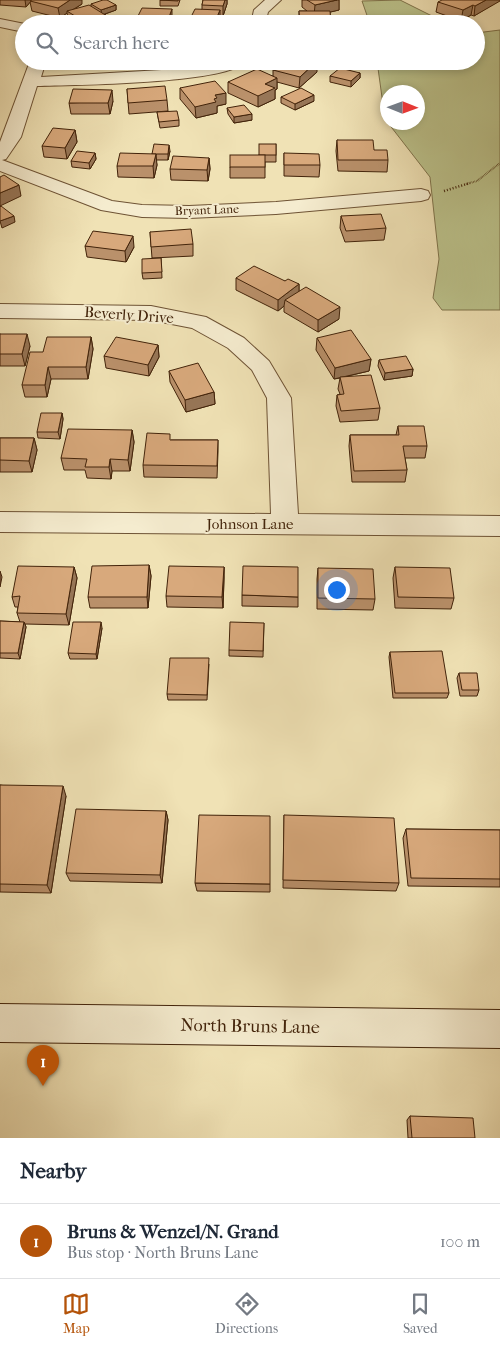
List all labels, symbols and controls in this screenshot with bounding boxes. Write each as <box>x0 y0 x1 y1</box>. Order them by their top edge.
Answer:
search box <box>15 15 485 70</box>
icon: search <box>33 29 61 57</box>
text: Search here <box>73 32 169 54</box>
north arrow <box>380 85 425 130</box>
street label: Bryant Lane <box>175 202 239 218</box>
street label: Beverly Drive <box>84 303 175 327</box>
street label: Johnson Lane <box>206 515 294 533</box>
your location <box>324 577 350 603</box>
street label: North Bruns Lane <box>180 1015 320 1038</box>
pin: 1 <box>27 1045 59 1086</box>
text: Nearby <box>20 1159 86 1183</box>
text: Bruns & Wenzel/N. Grand <box>67 1221 279 1243</box>
text: 1 <box>33 1232 39 1251</box>
text: 100 m <box>440 1232 480 1251</box>
text: Bus stop · North Bruns Lane <box>67 1243 258 1262</box>
tab: Map <box>62 1290 90 1337</box>
tab: Directions <box>215 1290 278 1337</box>
tab: Saved <box>403 1290 438 1337</box>

